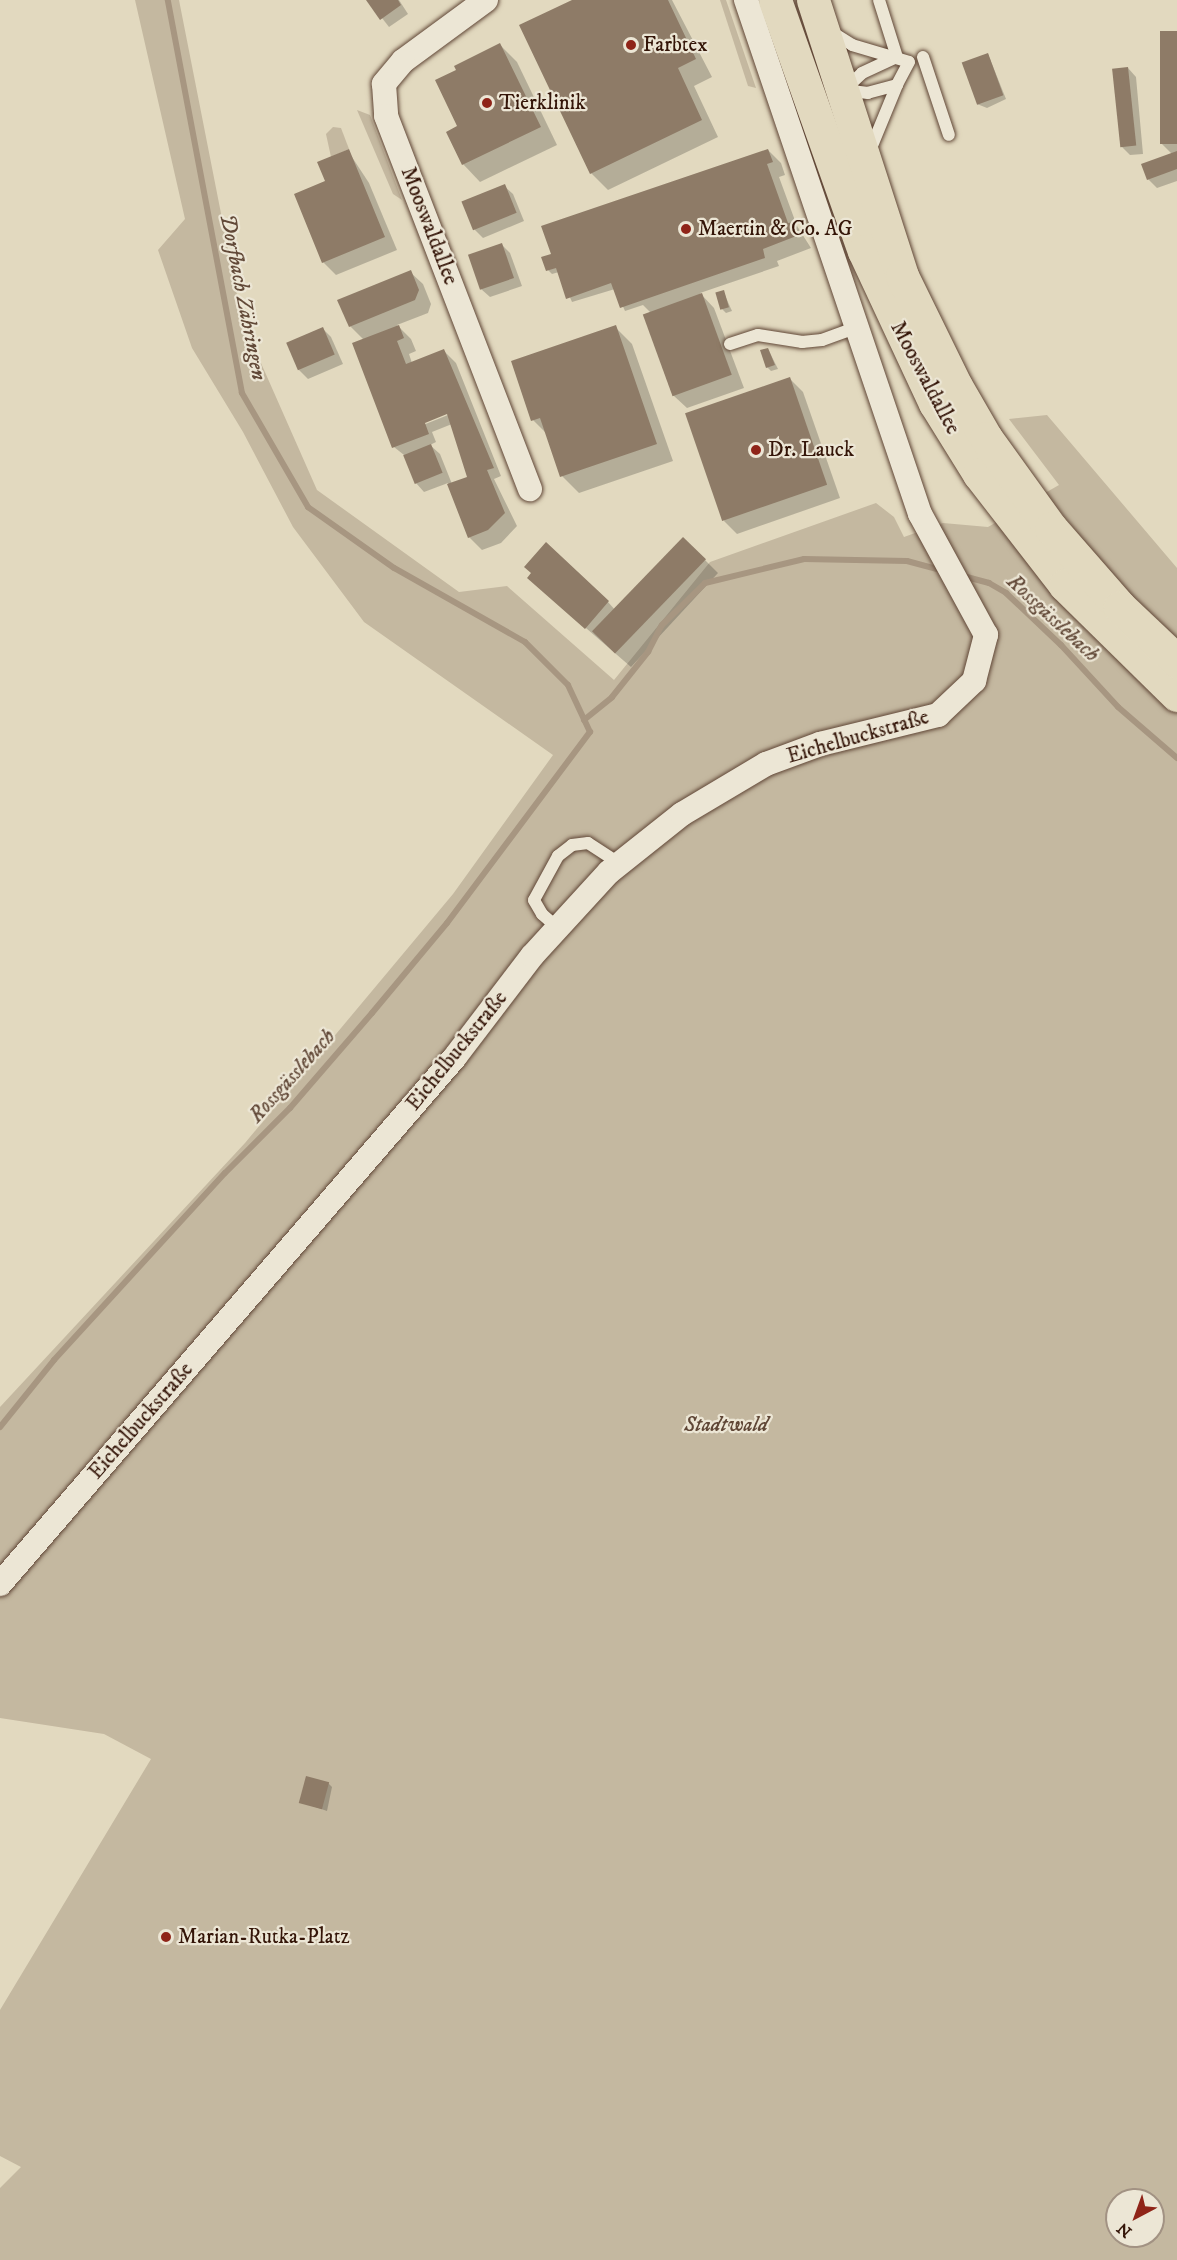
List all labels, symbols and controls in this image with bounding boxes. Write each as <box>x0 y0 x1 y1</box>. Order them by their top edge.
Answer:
place label: Farbtex <box>643 32 708 58</box>
marker: Farbtex <box>624 38 638 52</box>
place label: Tierklinik <box>499 90 586 116</box>
marker: Tierklinik <box>480 96 494 110</box>
street label: Mooswaldallee <box>395 163 463 289</box>
water label: Dorfbach Zähringen <box>214 211 272 383</box>
place label: Maertin & Co. AG <box>698 216 852 242</box>
marker: Maertin & Co. AG <box>679 222 693 236</box>
street label: Mooswaldallee <box>885 317 965 439</box>
place label: Dr. Lauck <box>768 437 854 463</box>
marker: Dr. Lauck <box>749 443 763 457</box>
water label: Rossgässlebach <box>1001 568 1105 668</box>
street label: Eichelbuckstraße <box>784 705 932 769</box>
street label: Eichelbuckstraße <box>401 986 513 1116</box>
water label: Rossgässlebach <box>243 1024 341 1128</box>
street label: Eichelbuckstraße <box>83 1357 199 1485</box>
park label: Stadtwald <box>684 1412 768 1438</box>
place label: Marian-Rutka-Platz <box>178 1924 350 1950</box>
marker: Marian-Rutka-Platz <box>159 1930 173 1944</box>
north arrow <box>1105 2188 1165 2248</box>
text: N <box>1113 2218 1136 2242</box>

